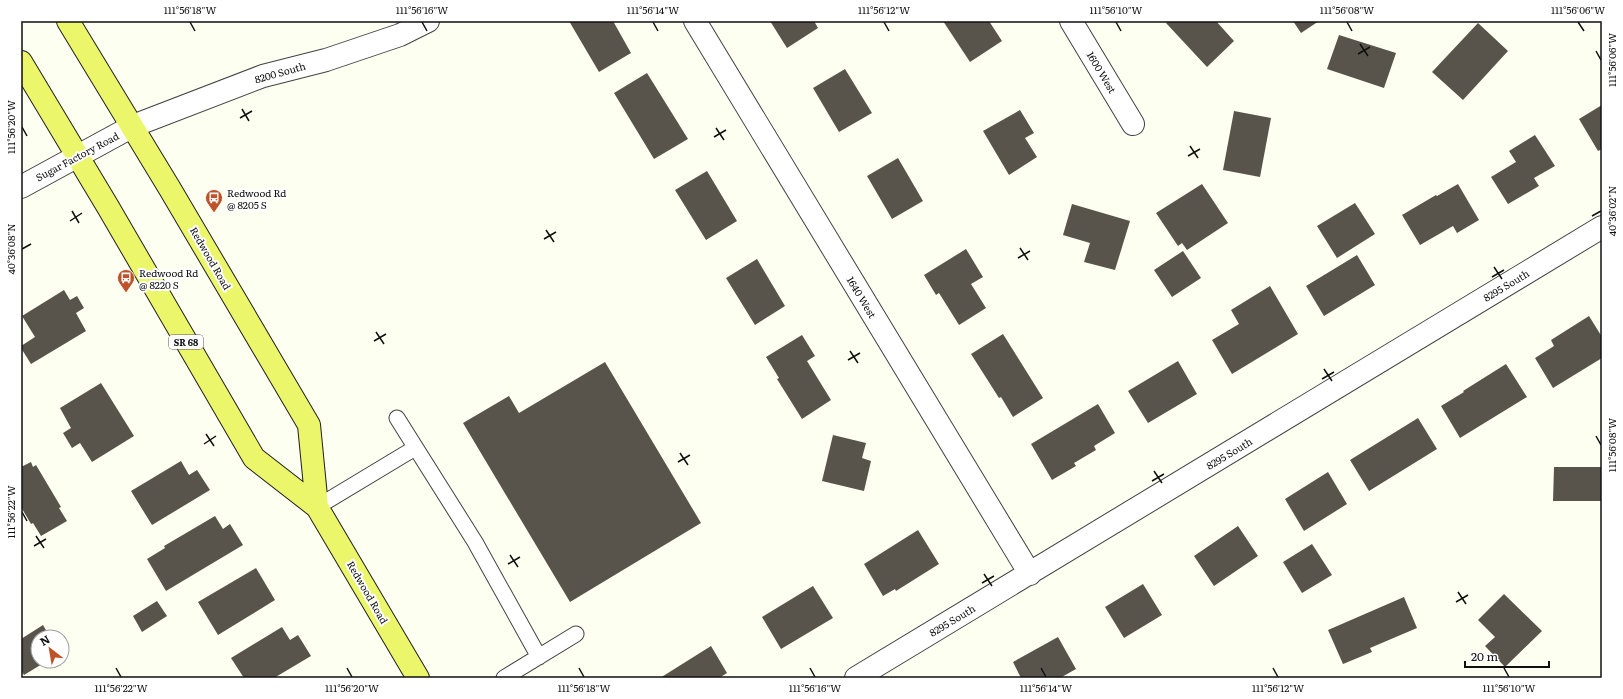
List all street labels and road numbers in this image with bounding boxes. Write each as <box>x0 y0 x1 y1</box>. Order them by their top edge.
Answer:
street label: 1600 West <box>1084 48 1120 96</box>
street label: 8200 South <box>253 57 308 86</box>
street label: Sugar Factory Road <box>33 128 121 184</box>
street label: Redwood Road <box>187 224 235 292</box>
street label: 8295 South <box>1480 265 1532 305</box>
street label: 1640 West <box>844 273 880 321</box>
road number: SR 68 <box>169 335 203 349</box>
street label: 8295 South <box>1203 433 1255 473</box>
street label: Redwood Road <box>344 558 392 626</box>
street label: 8295 South <box>926 600 978 640</box>

